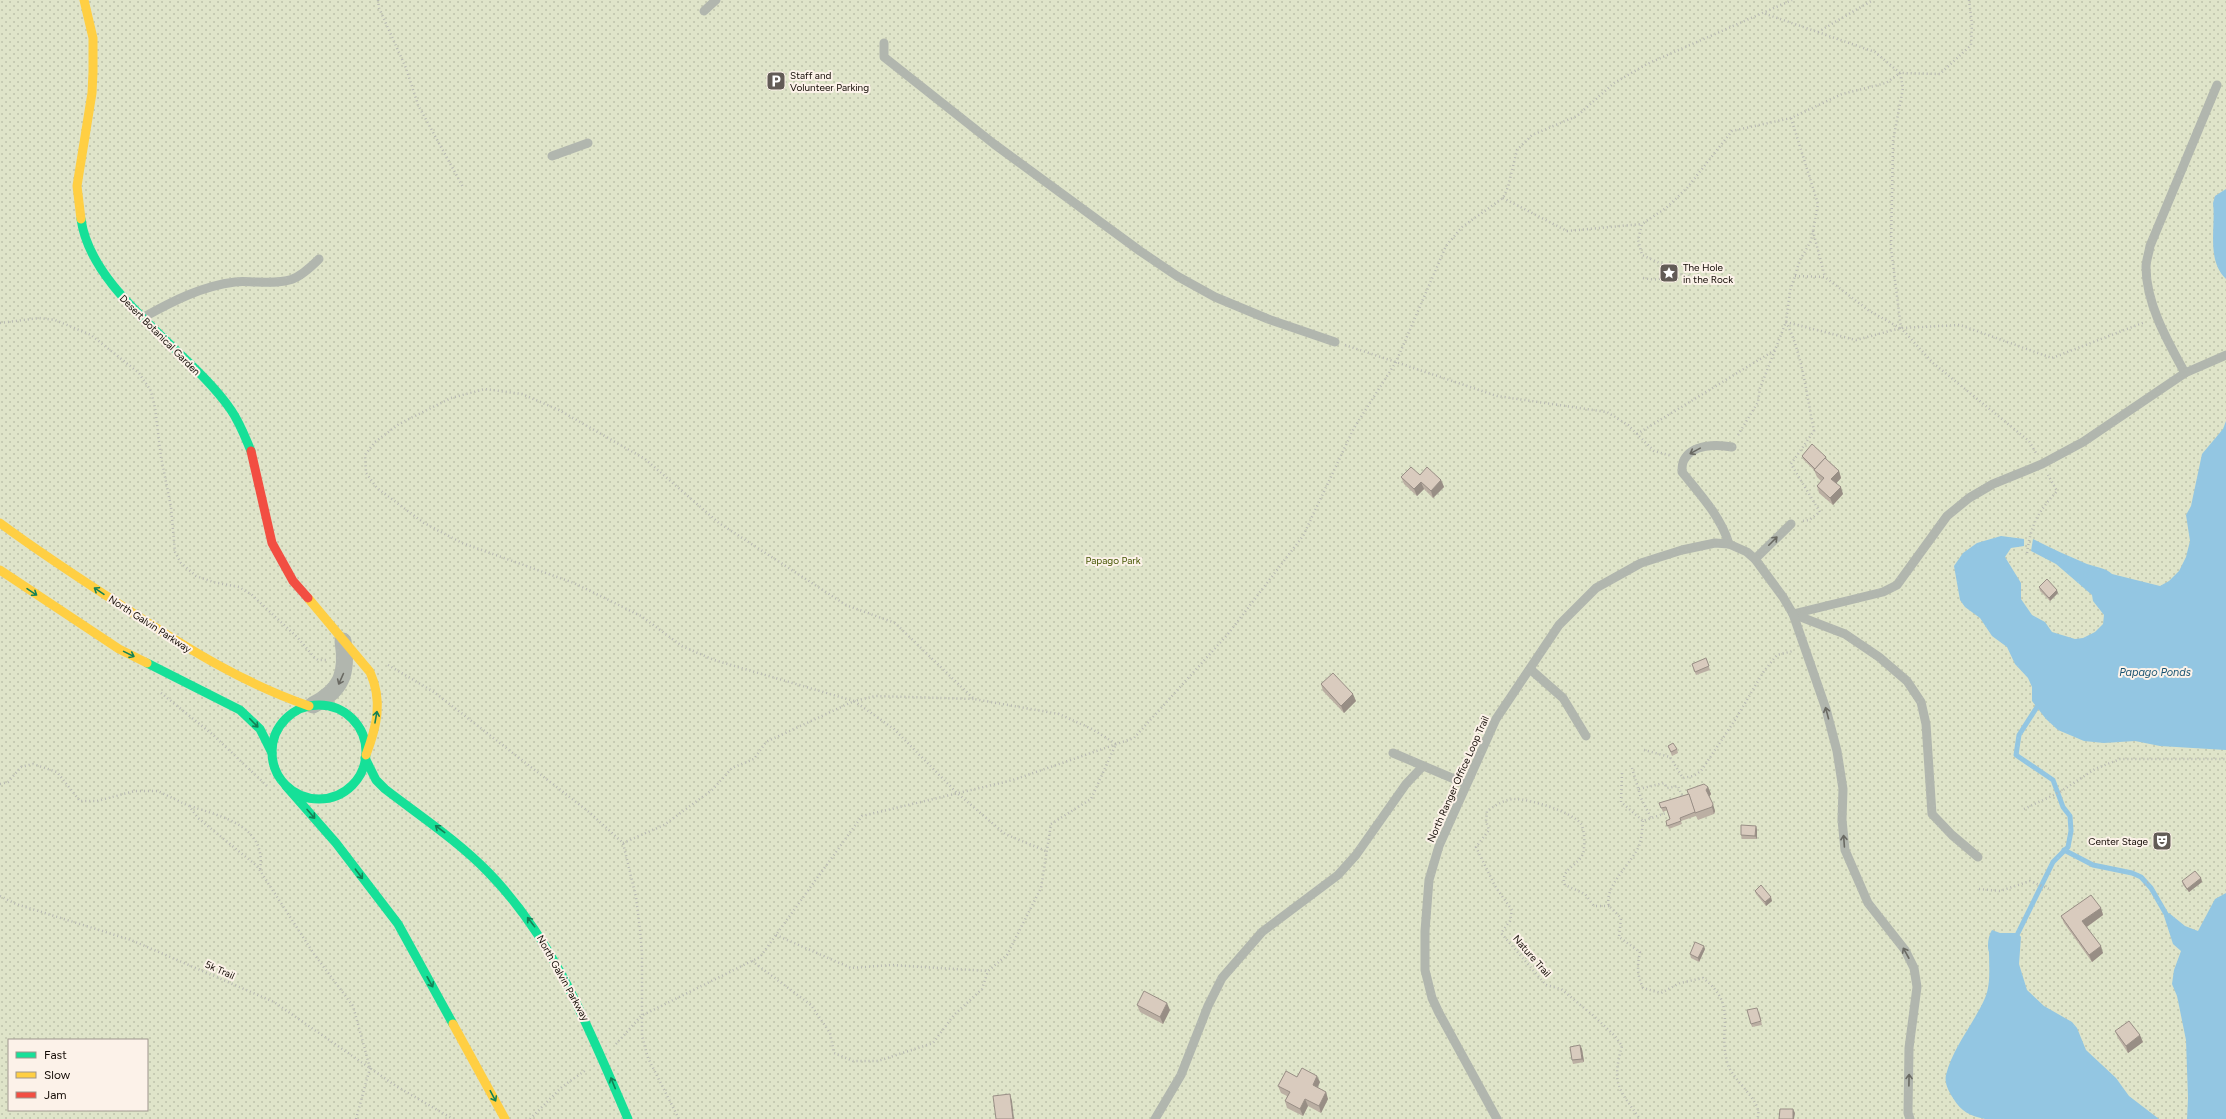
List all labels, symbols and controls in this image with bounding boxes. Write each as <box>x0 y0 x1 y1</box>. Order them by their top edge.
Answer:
place label: Staff and Volunteer Parking <box>790 69 869 94</box>
parking icon: Staff and Volunteer Parking <box>765 70 787 92</box>
place label: The Hole in the Rock <box>1683 261 1733 286</box>
place icon: The Hole in the Rock <box>1658 262 1680 284</box>
street label: Desert Botanical Garden <box>117 292 203 378</box>
one-way arrow <box>1689 448 1701 456</box>
one-way arrow <box>1768 537 1778 546</box>
park label: Papago Park <box>1086 554 1141 567</box>
one-way arrow <box>94 587 105 595</box>
one-way arrow <box>27 588 38 596</box>
street label: North Galvin Parkway <box>106 592 195 656</box>
one-way arrow <box>123 651 135 658</box>
water label: Papago Ponds <box>2119 666 2191 679</box>
one-way arrow <box>336 673 344 685</box>
one-way arrow <box>1823 707 1830 720</box>
one-way arrow <box>372 711 380 724</box>
street label: North Ranger Office Loop Trail <box>1424 714 1492 844</box>
one-way arrow <box>249 718 259 728</box>
one-way arrow <box>306 809 315 819</box>
one-way arrow <box>435 825 446 834</box>
theatre icon: Center Stage <box>2151 830 2173 852</box>
one-way arrow <box>1840 835 1847 848</box>
place label: Center Stage <box>2088 835 2149 848</box>
one-way arrow <box>355 868 364 879</box>
one-way arrow <box>526 917 535 928</box>
street label: Nature Trail <box>1510 932 1554 980</box>
street label: North Galvin Parkway <box>534 933 592 1024</box>
one-way arrow <box>1902 947 1910 959</box>
street label: 5k Trail <box>203 958 237 982</box>
one-way arrow <box>427 976 434 988</box>
legend <box>8 1039 148 1111</box>
text: Fast <box>44 1048 67 1062</box>
text: Slow <box>44 1068 71 1082</box>
one-way arrow <box>1905 1074 1912 1087</box>
one-way arrow <box>609 1077 617 1089</box>
text: Jam <box>44 1088 67 1102</box>
one-way arrow <box>490 1090 497 1102</box>

